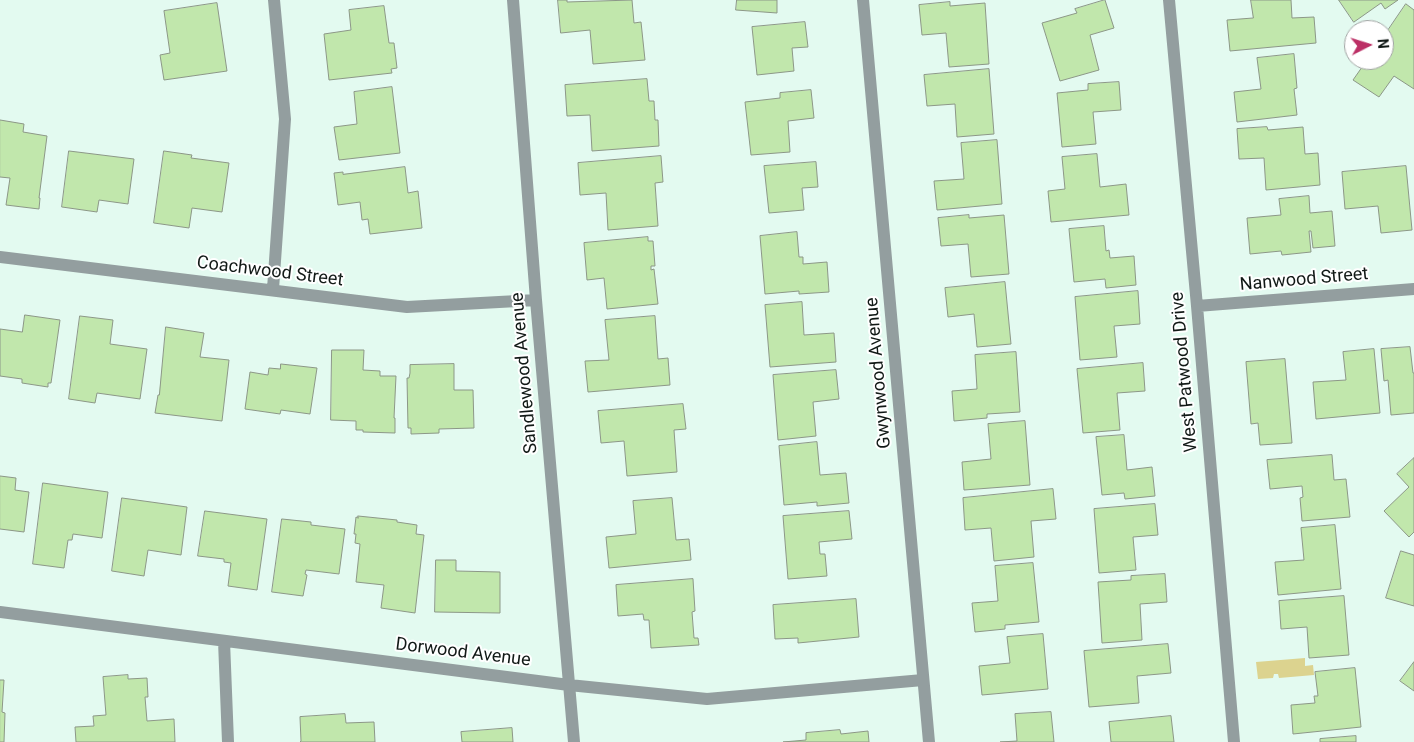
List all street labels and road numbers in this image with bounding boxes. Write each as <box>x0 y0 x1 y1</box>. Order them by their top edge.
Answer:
street label: Coachwood Street <box>196 252 344 292</box>
street label: Nanwood Street <box>1239 264 1369 296</box>
street label: Sandlewood Avenue <box>507 291 543 455</box>
street label: West Patwood Drive <box>1167 291 1203 453</box>
street label: Gwynwood Avenue <box>862 296 896 450</box>
street label: Dorwood Avenue <box>394 634 532 672</box>

